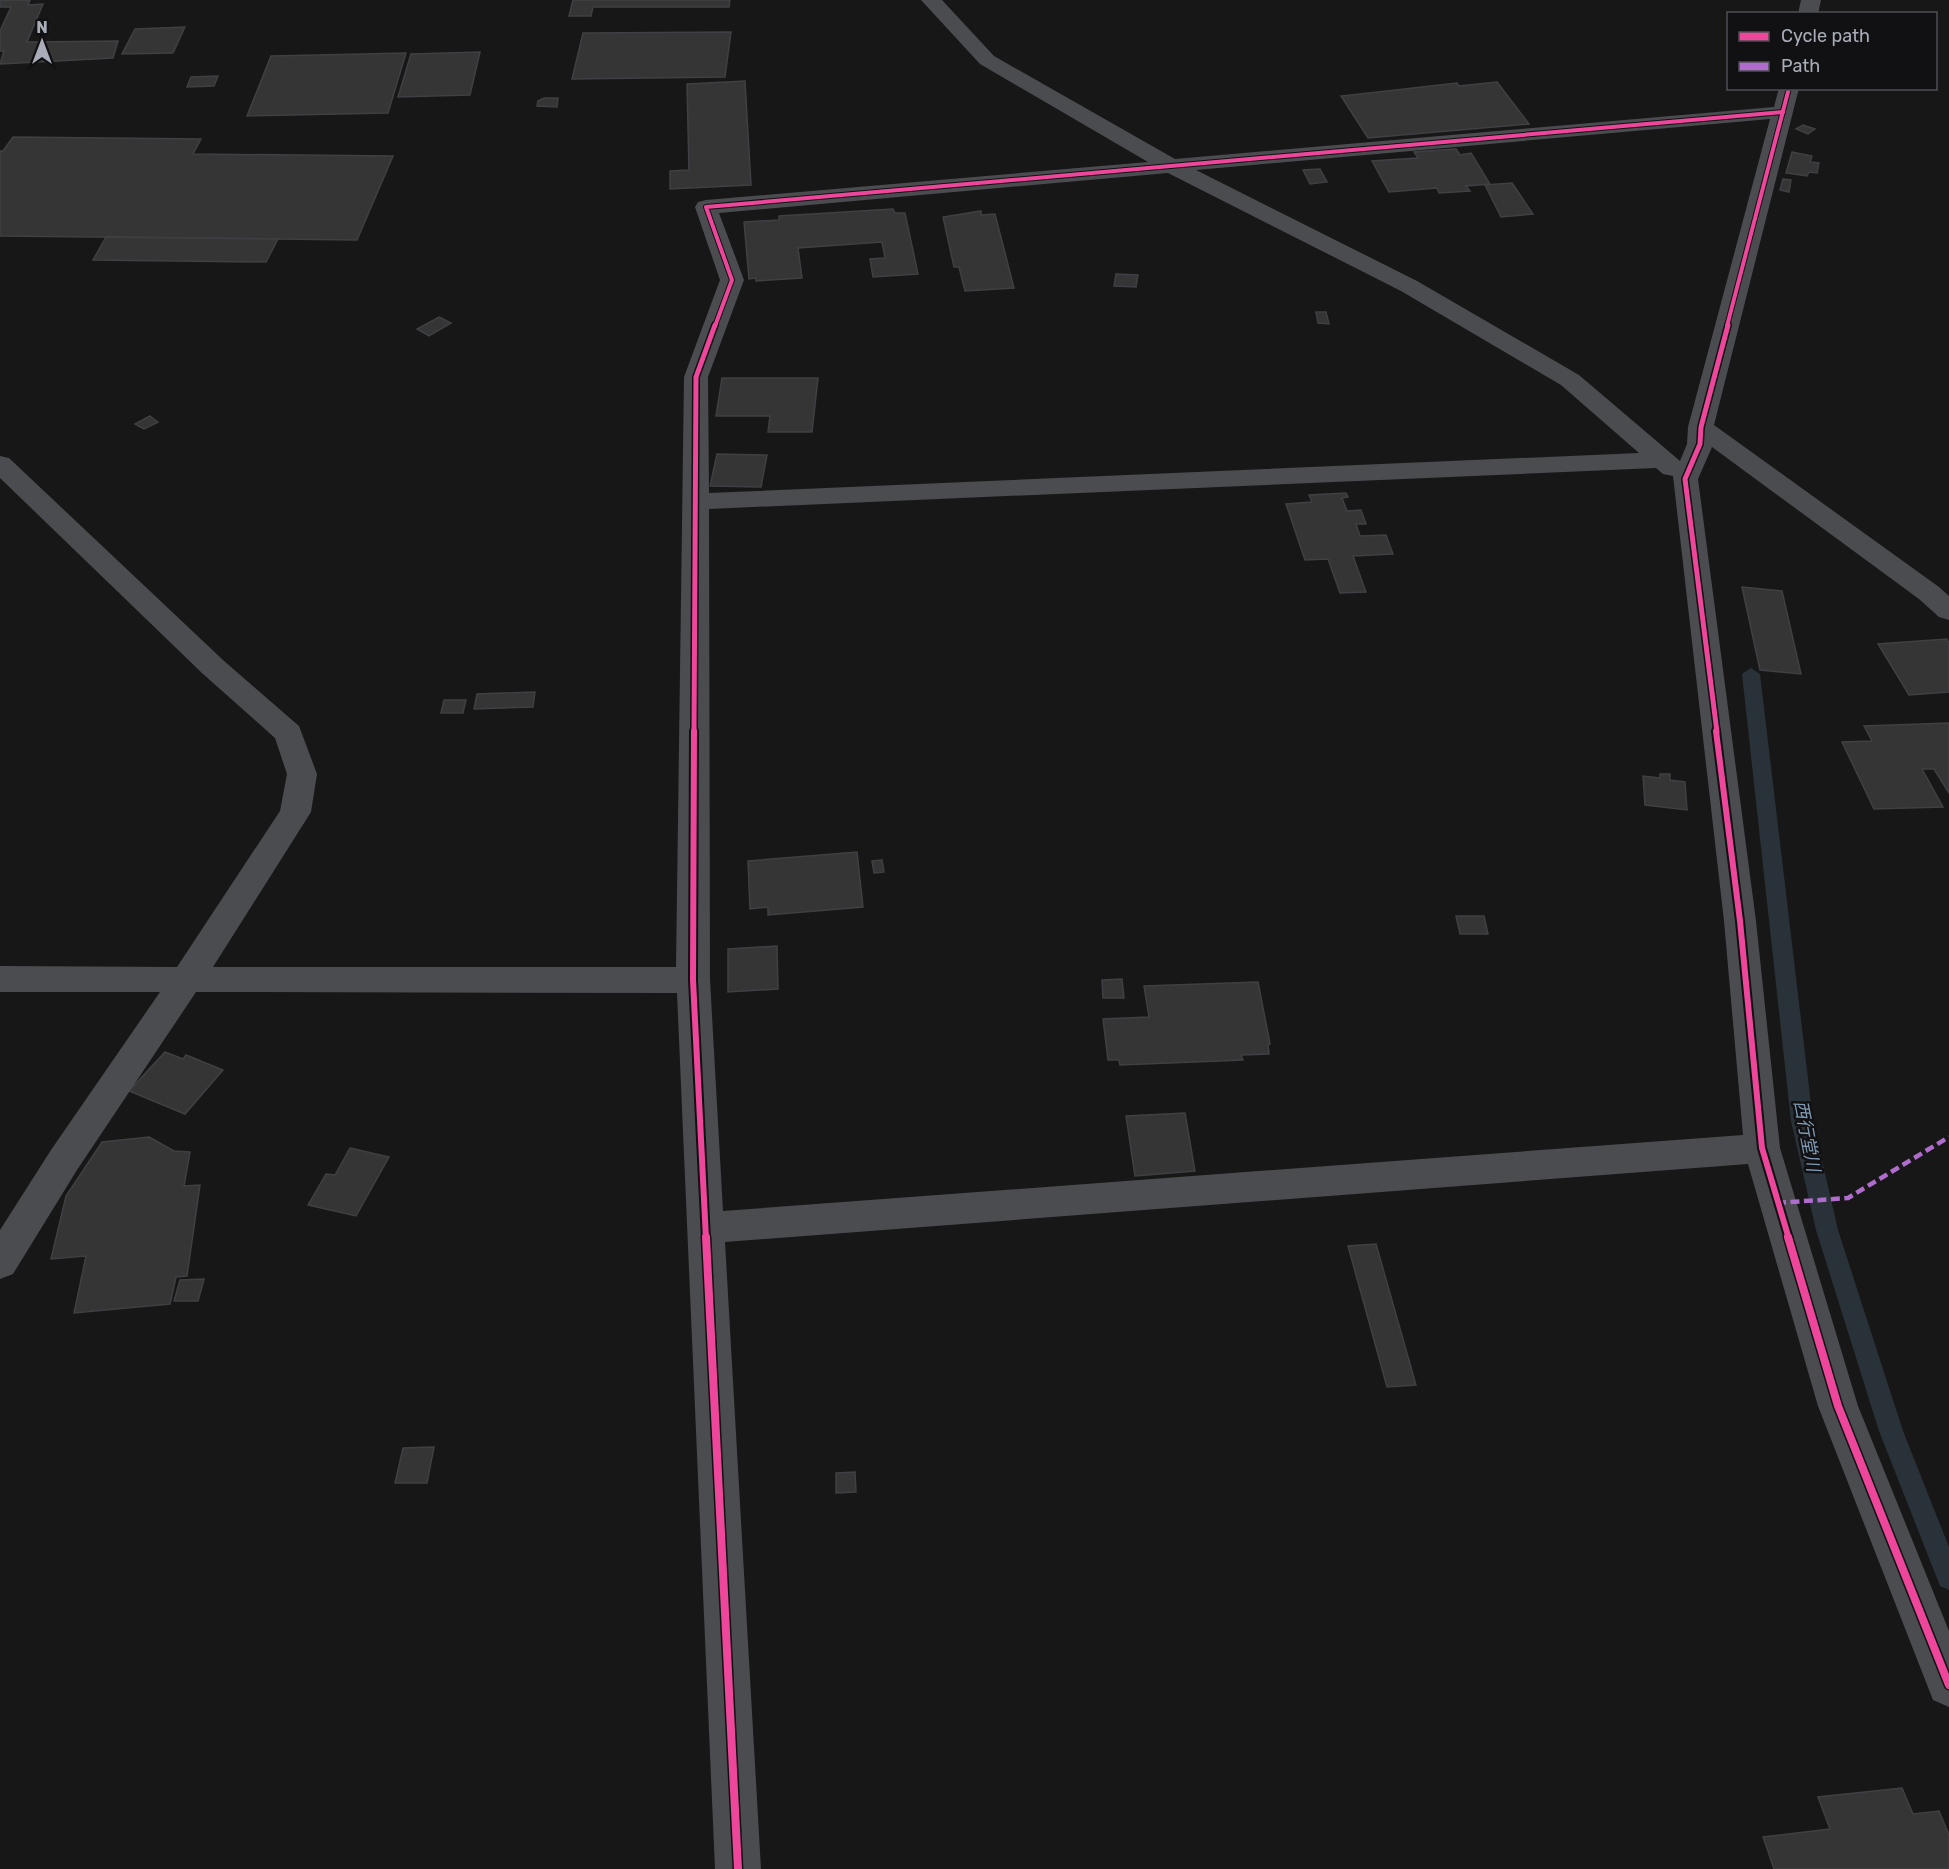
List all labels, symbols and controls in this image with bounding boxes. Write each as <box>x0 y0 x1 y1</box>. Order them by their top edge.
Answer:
north arrow <box>12 12 72 72</box>
legend <box>1727 12 1937 90</box>
text: N <box>36 18 48 37</box>
text: Cycle path <box>1781 25 1870 47</box>
text: Path <box>1781 55 1820 77</box>
water label: 西行堂川 <box>1789 1099 1825 1175</box>

